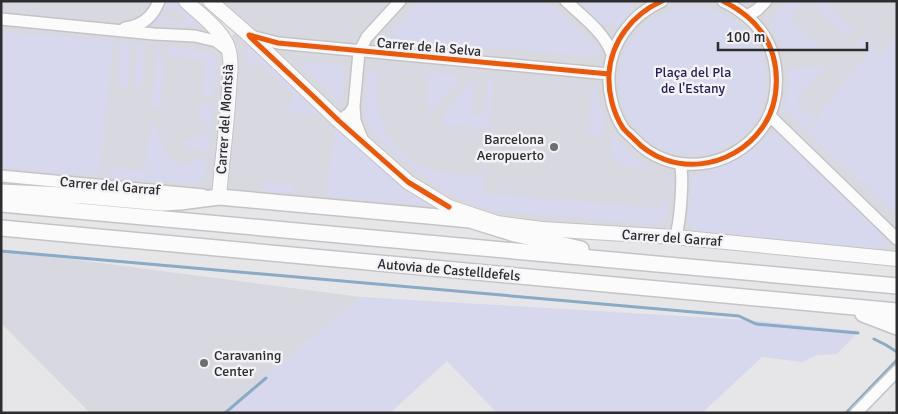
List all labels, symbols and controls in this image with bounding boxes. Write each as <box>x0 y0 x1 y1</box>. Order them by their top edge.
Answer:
scale bar <box>718 20 867 52</box>
text: 100 m <box>726 28 766 46</box>
street label: Carrer de la Selva <box>376 34 482 60</box>
street label: Carrer del Montsià <box>213 63 237 175</box>
park label: Plaça del Pla de l'Estany <box>655 64 731 97</box>
place label: Barcelona Aeropuerto <box>477 131 544 164</box>
marker: Barcelona Aeropuerto <box>548 141 560 153</box>
street label: Carrer del Garraf <box>59 173 162 199</box>
street label: Carrer del Garraf <box>621 226 724 250</box>
street label: Autovia de Castelldefels <box>377 255 521 285</box>
place label: Caravaning Center <box>214 347 281 380</box>
marker: Caravaning Center <box>198 357 210 369</box>

